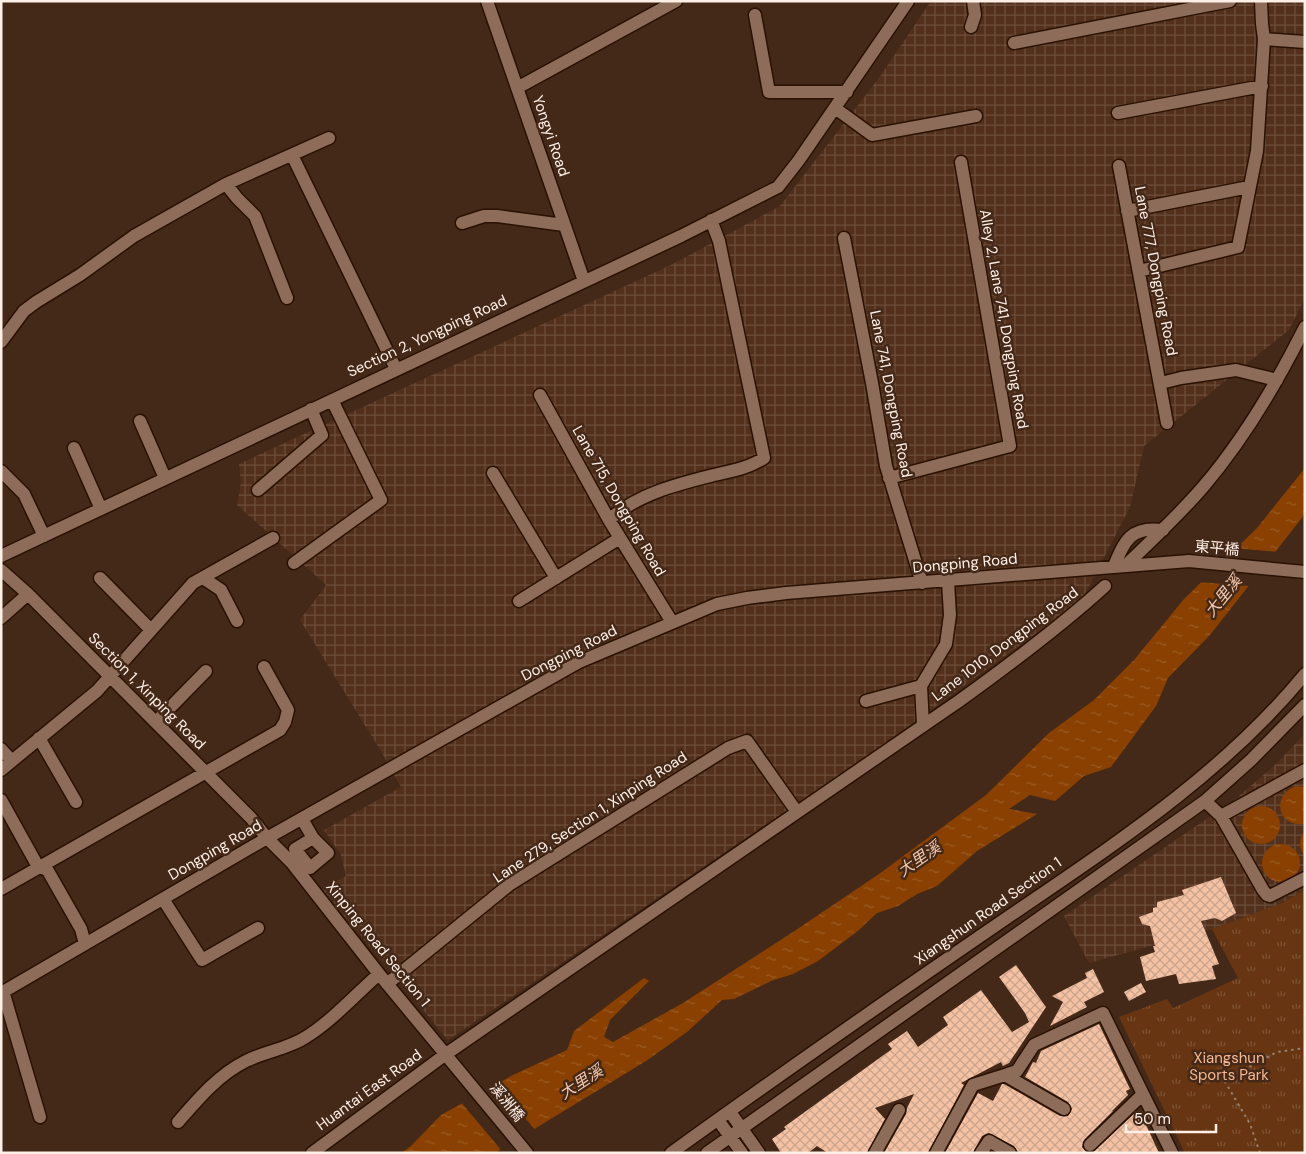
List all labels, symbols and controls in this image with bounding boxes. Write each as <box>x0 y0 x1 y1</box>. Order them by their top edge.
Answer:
street label: Yongyi Road <box>528 93 574 179</box>
street label: Lane 777, Dongping Road <box>1130 185 1182 357</box>
street label: Alley 2, Lane 741, Dongping Road <box>975 208 1033 430</box>
street label: Section 2, Yongping Road <box>344 290 510 382</box>
street label: Lane 741, Dongping Road <box>865 309 917 479</box>
street label: Lane 715, Dongping Road <box>568 422 670 580</box>
street label: 東平橋 <box>1194 536 1240 560</box>
street label: Dongping Road <box>912 548 1018 578</box>
water label: 大里溪 <box>1200 569 1248 621</box>
street label: Lane 1010, Dongping Road <box>928 582 1082 706</box>
street label: Dongping Road <box>518 620 620 686</box>
street label: Section 1, Xinping Road <box>84 628 210 754</box>
street label: Lane 279, Section 1, Xinping Road <box>489 747 691 887</box>
street label: Dongping Road <box>164 815 266 885</box>
water label: 大里溪 <box>893 835 946 881</box>
street label: Xiangshun Road Section 1 <box>910 853 1066 969</box>
street label: Xinping Road Section 1 <box>321 877 435 1011</box>
street label: Huantai East Road <box>312 1045 426 1135</box>
park label: Xiangshun Sports Park <box>1189 1048 1269 1085</box>
water label: 大里溪 <box>555 1059 609 1104</box>
street label: 溪洲橋 <box>485 1078 529 1126</box>
scale bar <box>1126 1102 1216 1134</box>
text: 50 m <box>1134 1109 1171 1129</box>

